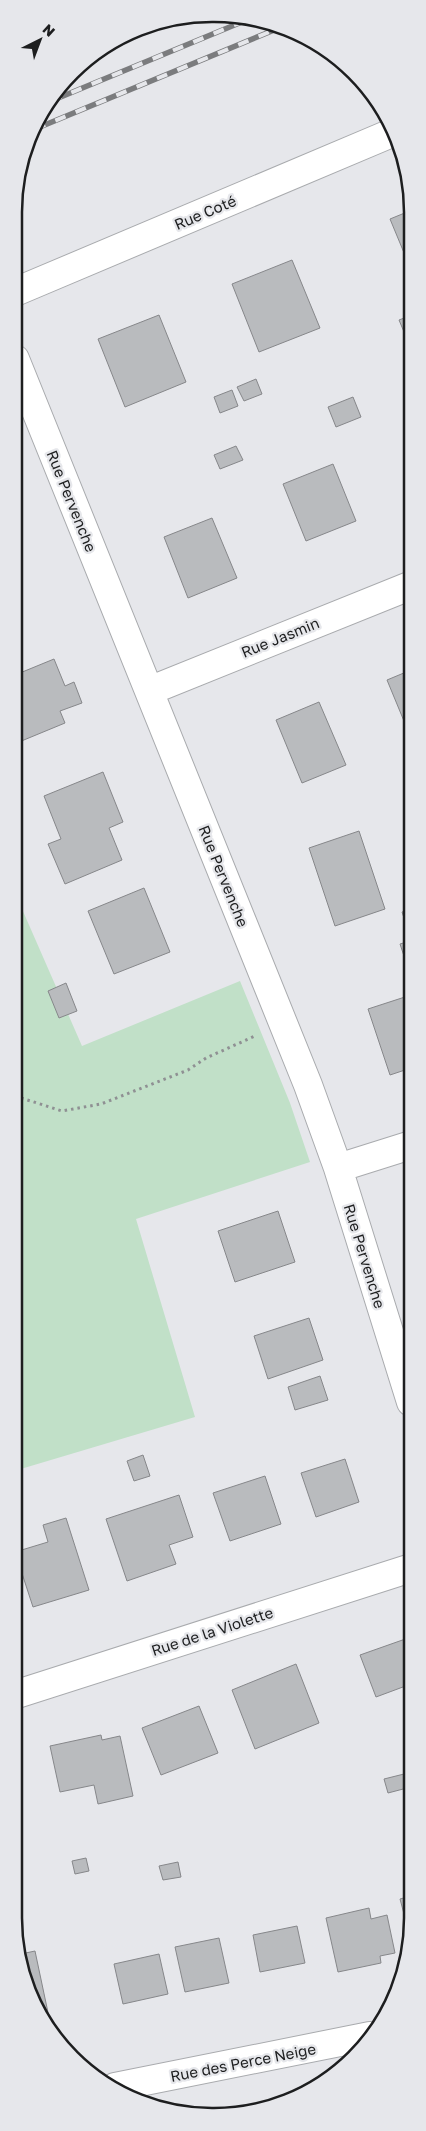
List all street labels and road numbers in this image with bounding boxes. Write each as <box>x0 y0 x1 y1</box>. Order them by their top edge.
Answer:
street label: Rue Coté <box>171 191 239 233</box>
street label: Rue Pervenche <box>43 447 101 555</box>
street label: Rue Jasmin <box>238 613 322 661</box>
street label: Rue Pervenche <box>195 822 253 930</box>
street label: Rue Pervenche <box>341 1202 390 1311</box>
street label: Rue de la Violette <box>149 1603 275 1659</box>
street label: Rue des Perce Neige <box>169 2039 318 2085</box>

